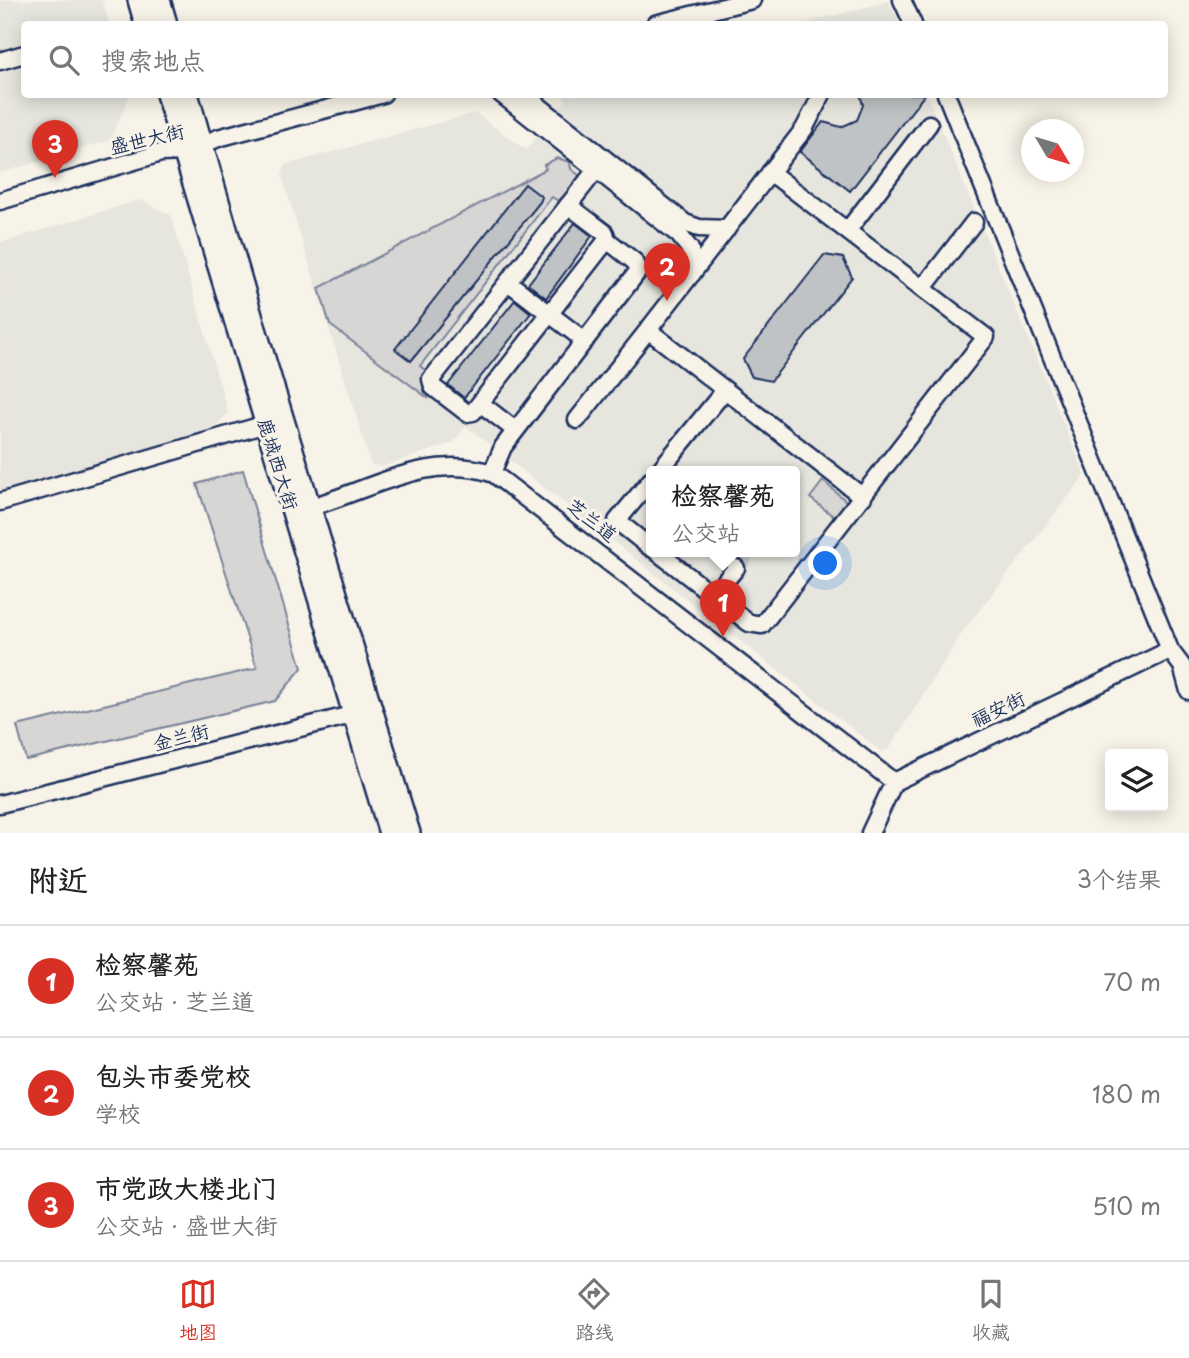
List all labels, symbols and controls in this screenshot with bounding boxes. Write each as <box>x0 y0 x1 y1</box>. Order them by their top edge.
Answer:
search box <box>21 21 1168 98</box>
text: 搜索地点 <box>101 40 205 79</box>
icon: search <box>45 41 83 79</box>
street label: 盛世大街 <box>107 116 187 160</box>
north arrow <box>1021 119 1084 182</box>
pin: 3 <box>32 120 78 178</box>
pin: 2 <box>644 243 690 301</box>
street label: 鹿城西大街 <box>252 414 306 513</box>
popup <box>646 466 800 557</box>
text: 检察馨苑 <box>671 475 775 514</box>
street label: 芝兰道 <box>562 491 624 548</box>
text: 公交站 <box>671 514 740 549</box>
your location <box>808 546 842 580</box>
pin: 1 <box>700 579 746 637</box>
street label: 福安街 <box>966 683 1029 733</box>
street label: 金兰街 <box>150 716 212 757</box>
map controls <box>1105 749 1168 812</box>
button: layers <box>1105 749 1168 812</box>
text: 附近 <box>28 856 88 901</box>
text: 3个结果 <box>1077 861 1161 896</box>
text: 检察馨苑 <box>95 944 199 983</box>
text: 1 <box>46 964 57 999</box>
text: 70 m <box>1103 964 1161 999</box>
text: 公交站 · 芝兰道 <box>95 983 255 1018</box>
text: 包头市委党校 <box>95 1056 251 1095</box>
text: 2 <box>43 1076 59 1111</box>
text: 180 m <box>1092 1076 1161 1111</box>
text: 学校 <box>95 1095 141 1130</box>
text: 市党政大楼北门 <box>95 1168 277 1207</box>
text: 3 <box>43 1188 59 1223</box>
text: 510 m <box>1092 1188 1161 1223</box>
text: 公交站 · 盛世大街 <box>95 1207 278 1242</box>
tab: 地图 <box>179 1275 217 1345</box>
tab: 路线 <box>575 1275 614 1345</box>
tab: 收藏 <box>972 1275 1010 1345</box>

